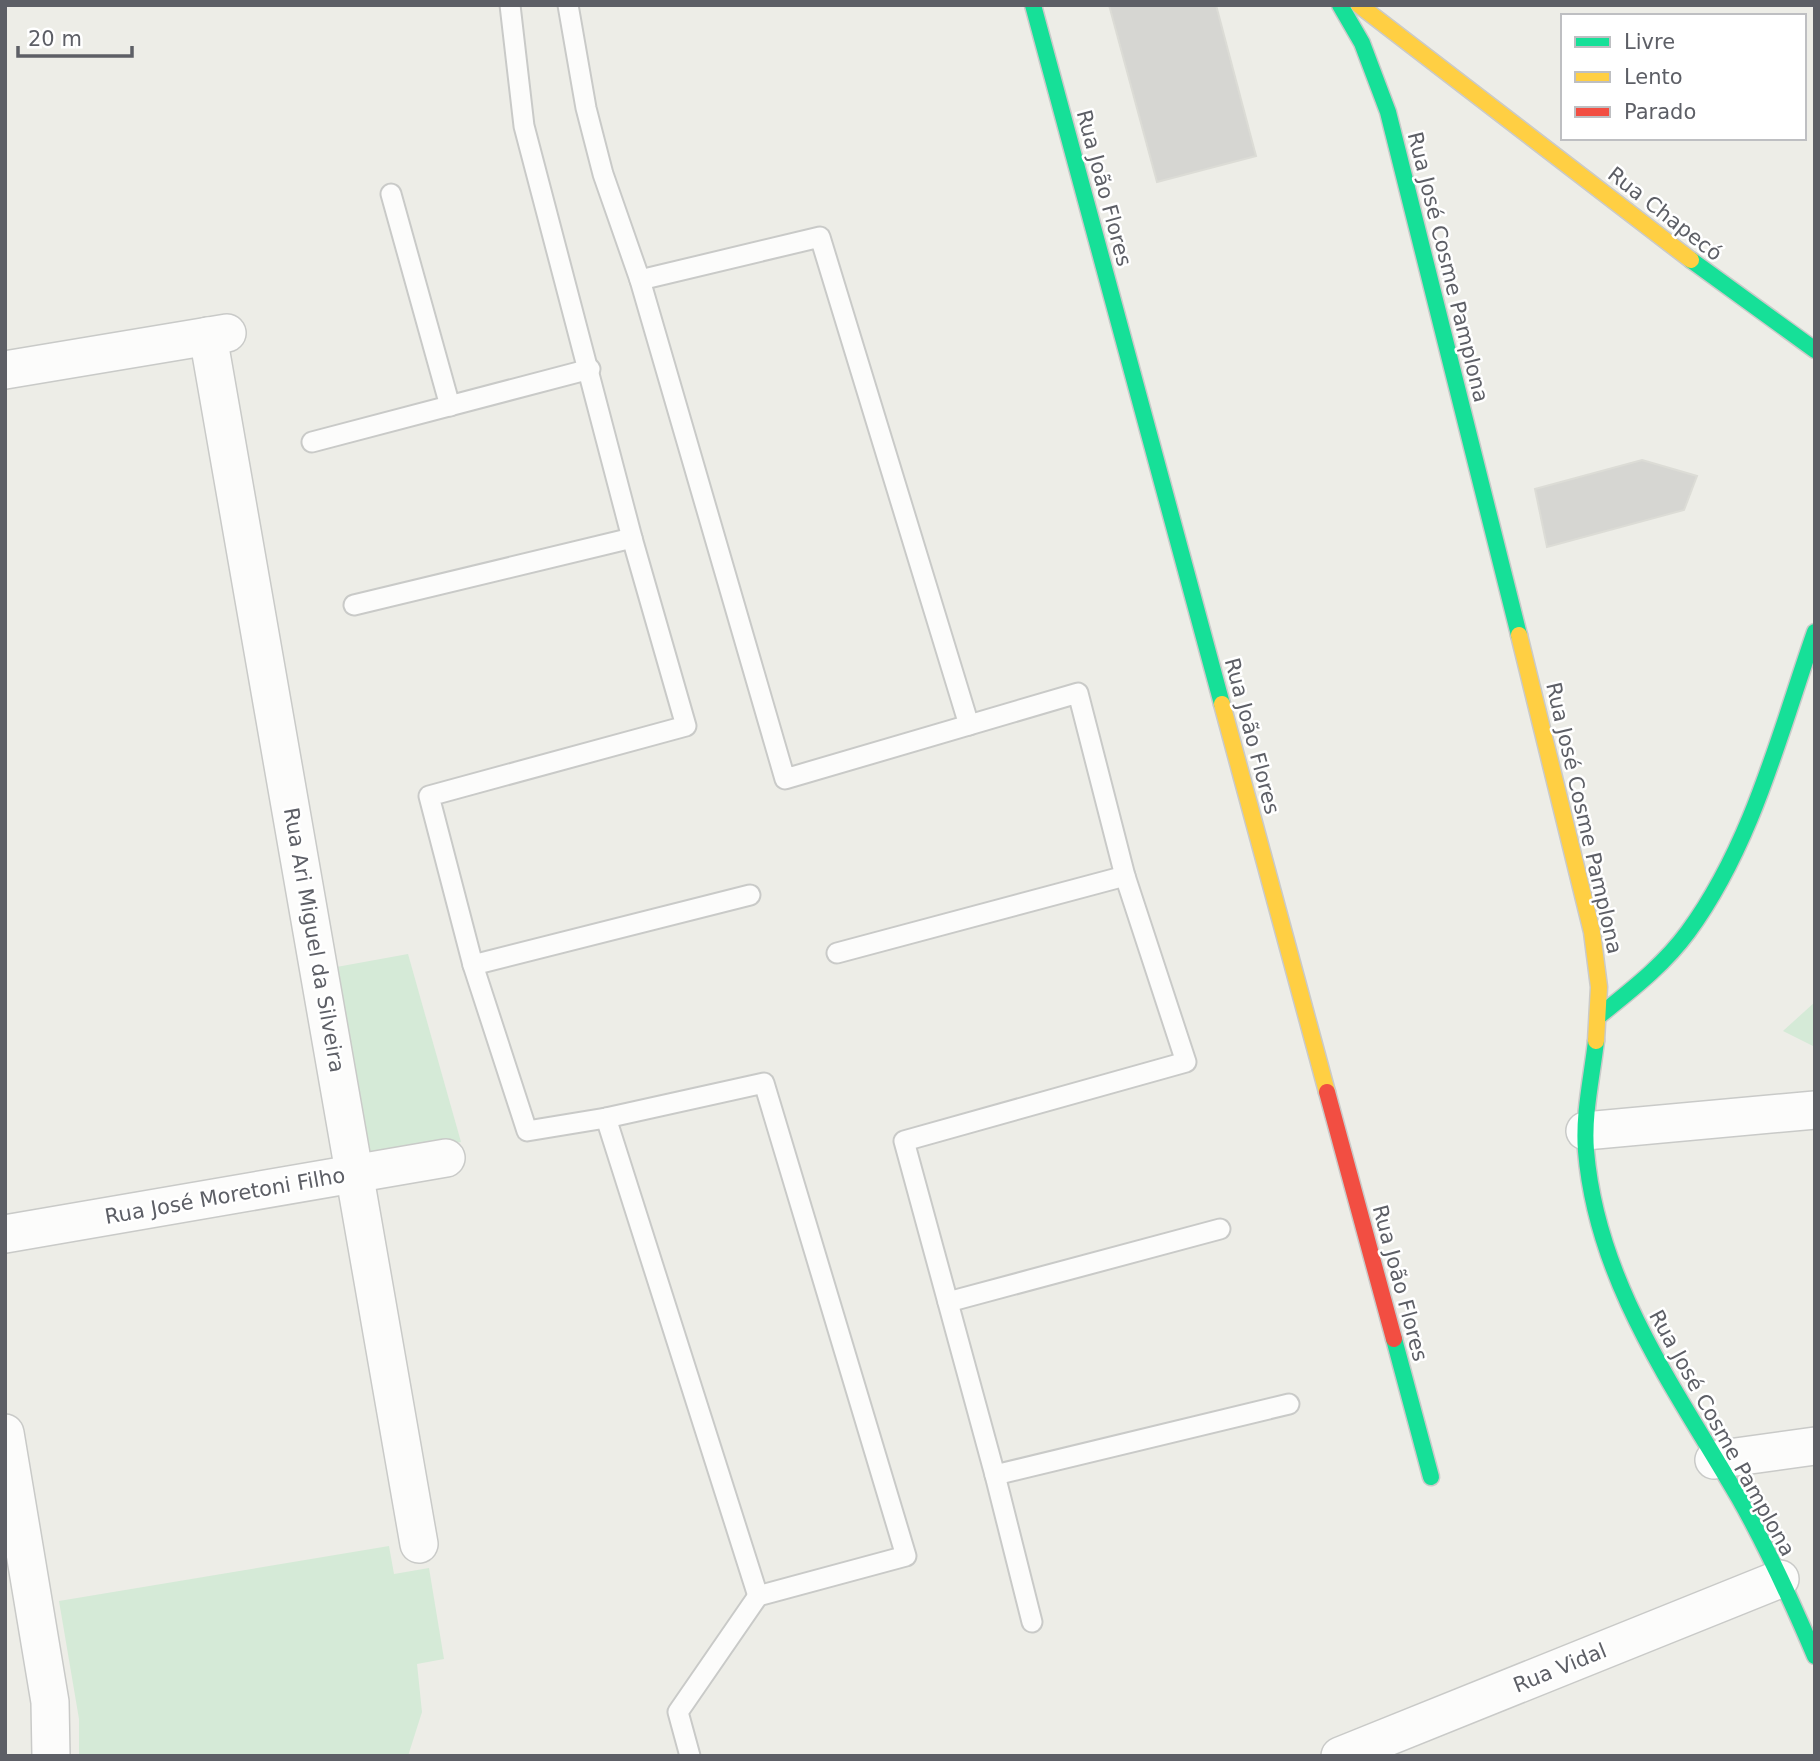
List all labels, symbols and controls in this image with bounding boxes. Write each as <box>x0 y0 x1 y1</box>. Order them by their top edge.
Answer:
scale bar <box>18 14 131 58</box>
legend <box>1561 14 1806 140</box>
text: 20 m <box>28 27 82 51</box>
text: Livre <box>1624 30 1675 54</box>
text: Lento <box>1624 65 1683 89</box>
text: Parado <box>1624 100 1696 124</box>
street label: Rua João Flores <box>1072 107 1136 269</box>
street label: Rua José Cosme Pamplona <box>1403 129 1493 405</box>
street label: Rua Chapecó <box>1603 162 1727 266</box>
street label: Rua João Flores <box>1220 655 1284 817</box>
street label: Rua José Cosme Pamplona <box>1541 680 1627 956</box>
street label: Rua Ari Miguel da Silveira <box>279 806 349 1074</box>
street label: Rua José Moretoni Filho <box>103 1163 347 1229</box>
street label: Rua João Flores <box>1368 1202 1432 1364</box>
street label: Rua José Cosme Pamplona <box>1644 1306 1800 1560</box>
street label: Rua Vidal <box>1510 1638 1610 1698</box>

